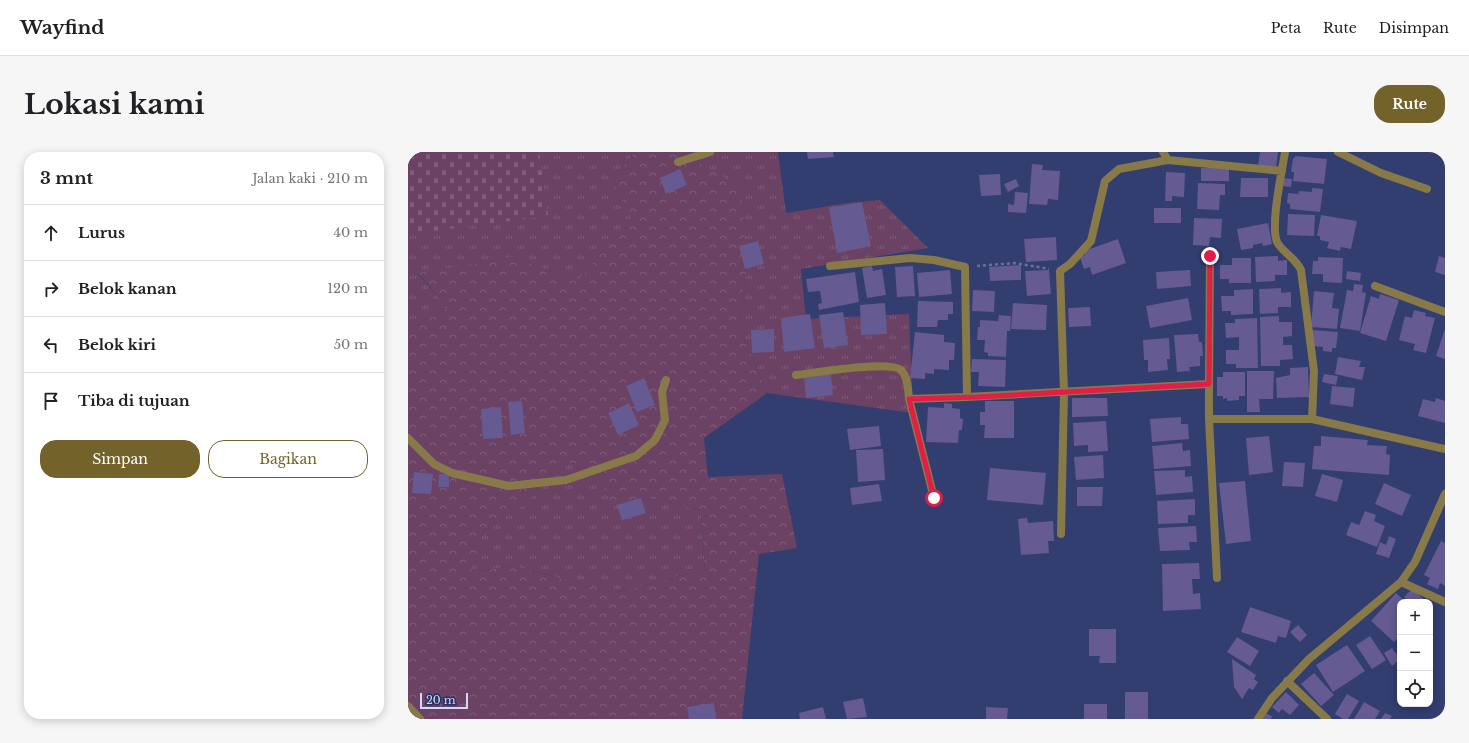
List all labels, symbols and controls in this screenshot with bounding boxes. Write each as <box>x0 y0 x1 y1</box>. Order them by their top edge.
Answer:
text: Wayfind <box>20 16 105 39</box>
text: Peta <box>1271 19 1301 37</box>
text: Rute <box>1323 19 1357 37</box>
text: Disimpan <box>1379 19 1449 37</box>
button: Rute <box>1374 85 1445 123</box>
text: Lokasi kami <box>24 87 205 122</box>
text: 3 mnt <box>40 168 93 189</box>
text: Jalan kaki · 210 m <box>252 170 368 187</box>
icon: ahead <box>40 222 62 244</box>
text: Lurus <box>78 223 125 242</box>
text: 40 m <box>333 224 368 241</box>
route end <box>1201 247 1219 265</box>
icon: right <box>40 278 62 300</box>
text: Belok kanan <box>78 279 177 298</box>
text: 120 m <box>327 280 368 297</box>
icon: left <box>40 334 62 356</box>
text: Belok kiri <box>78 335 156 354</box>
text: 50 m <box>334 336 368 353</box>
icon: arrive <box>40 390 62 412</box>
text: Tiba di tujuan <box>78 391 190 410</box>
button: Simpan <box>40 440 200 478</box>
button: Bagikan <box>208 440 368 478</box>
route start <box>925 489 943 507</box>
map controls <box>1397 599 1433 707</box>
button: + <box>1397 599 1433 635</box>
button: − <box>1397 635 1433 671</box>
button: locate <box>1397 671 1433 707</box>
scale bar <box>420 691 468 710</box>
text: 20 m <box>426 693 456 707</box>

